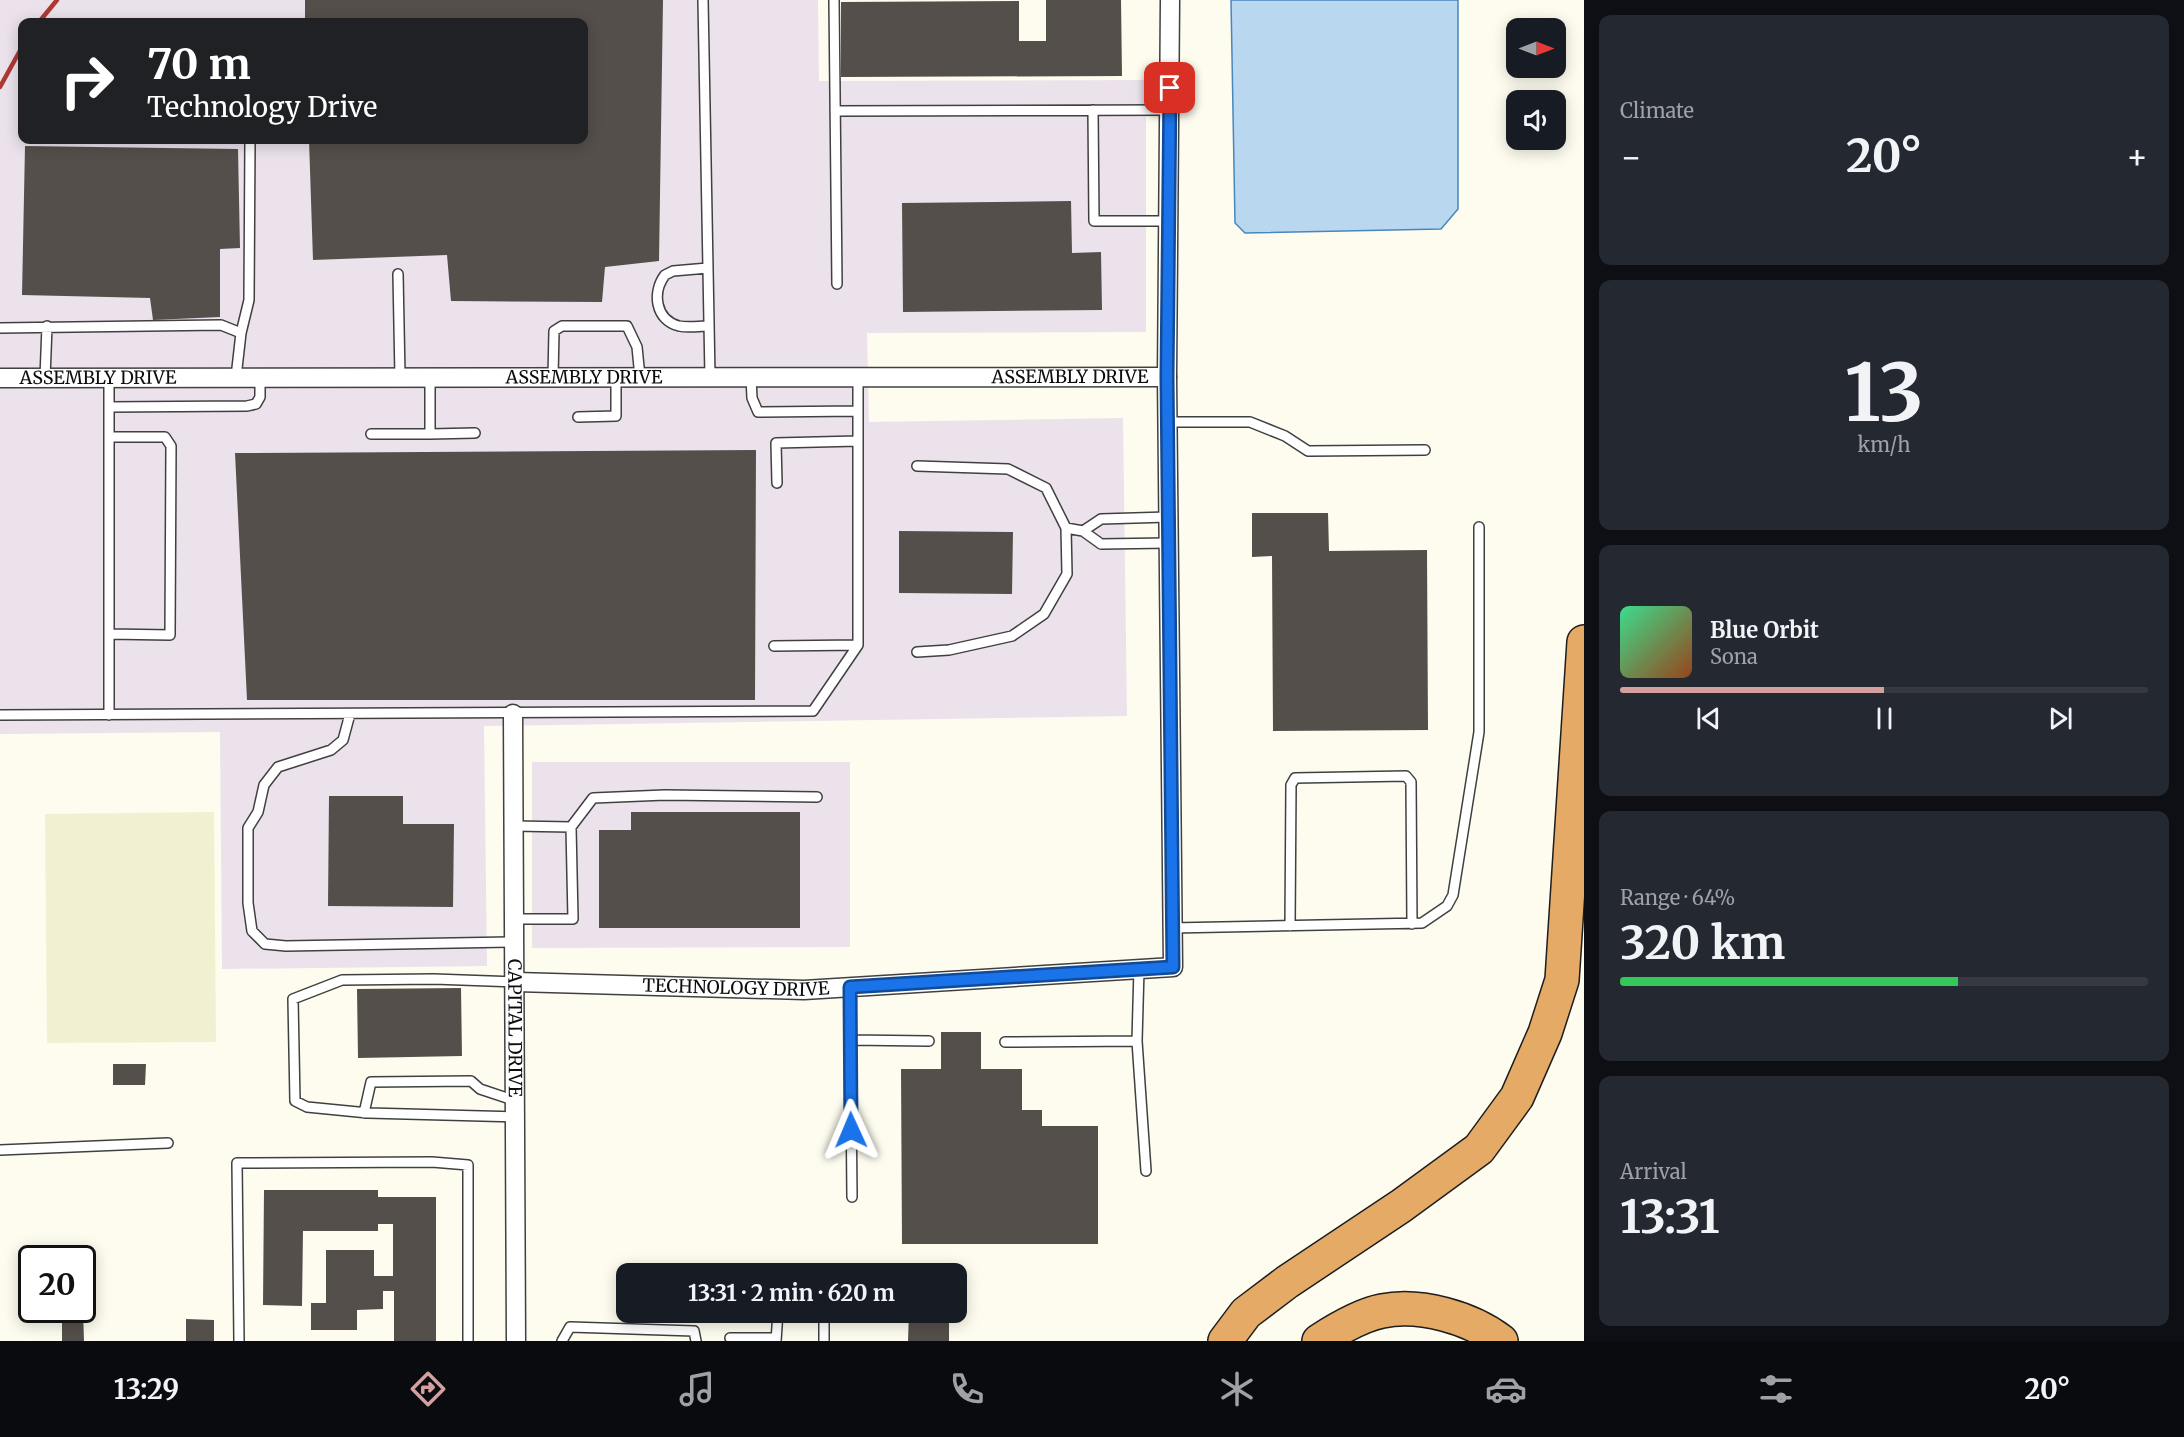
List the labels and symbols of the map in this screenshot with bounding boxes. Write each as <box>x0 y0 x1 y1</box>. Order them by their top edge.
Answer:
north arrow <box>1506 18 1566 78</box>
pin <box>1144 62 1195 113</box>
street label: ASSEMBLY DRIVE <box>505 365 663 389</box>
street label: ASSEMBLY DRIVE <box>991 365 1149 388</box>
street label: ASSEMBLY DRIVE <box>19 366 177 389</box>
street label: CAPITAL DRIVE <box>503 959 527 1098</box>
street label: TECHNOLOGY DRIVE <box>642 974 831 1001</box>
position arrow <box>819 1098 883 1162</box>
speed limit sign: 20 <box>18 1245 96 1323</box>

